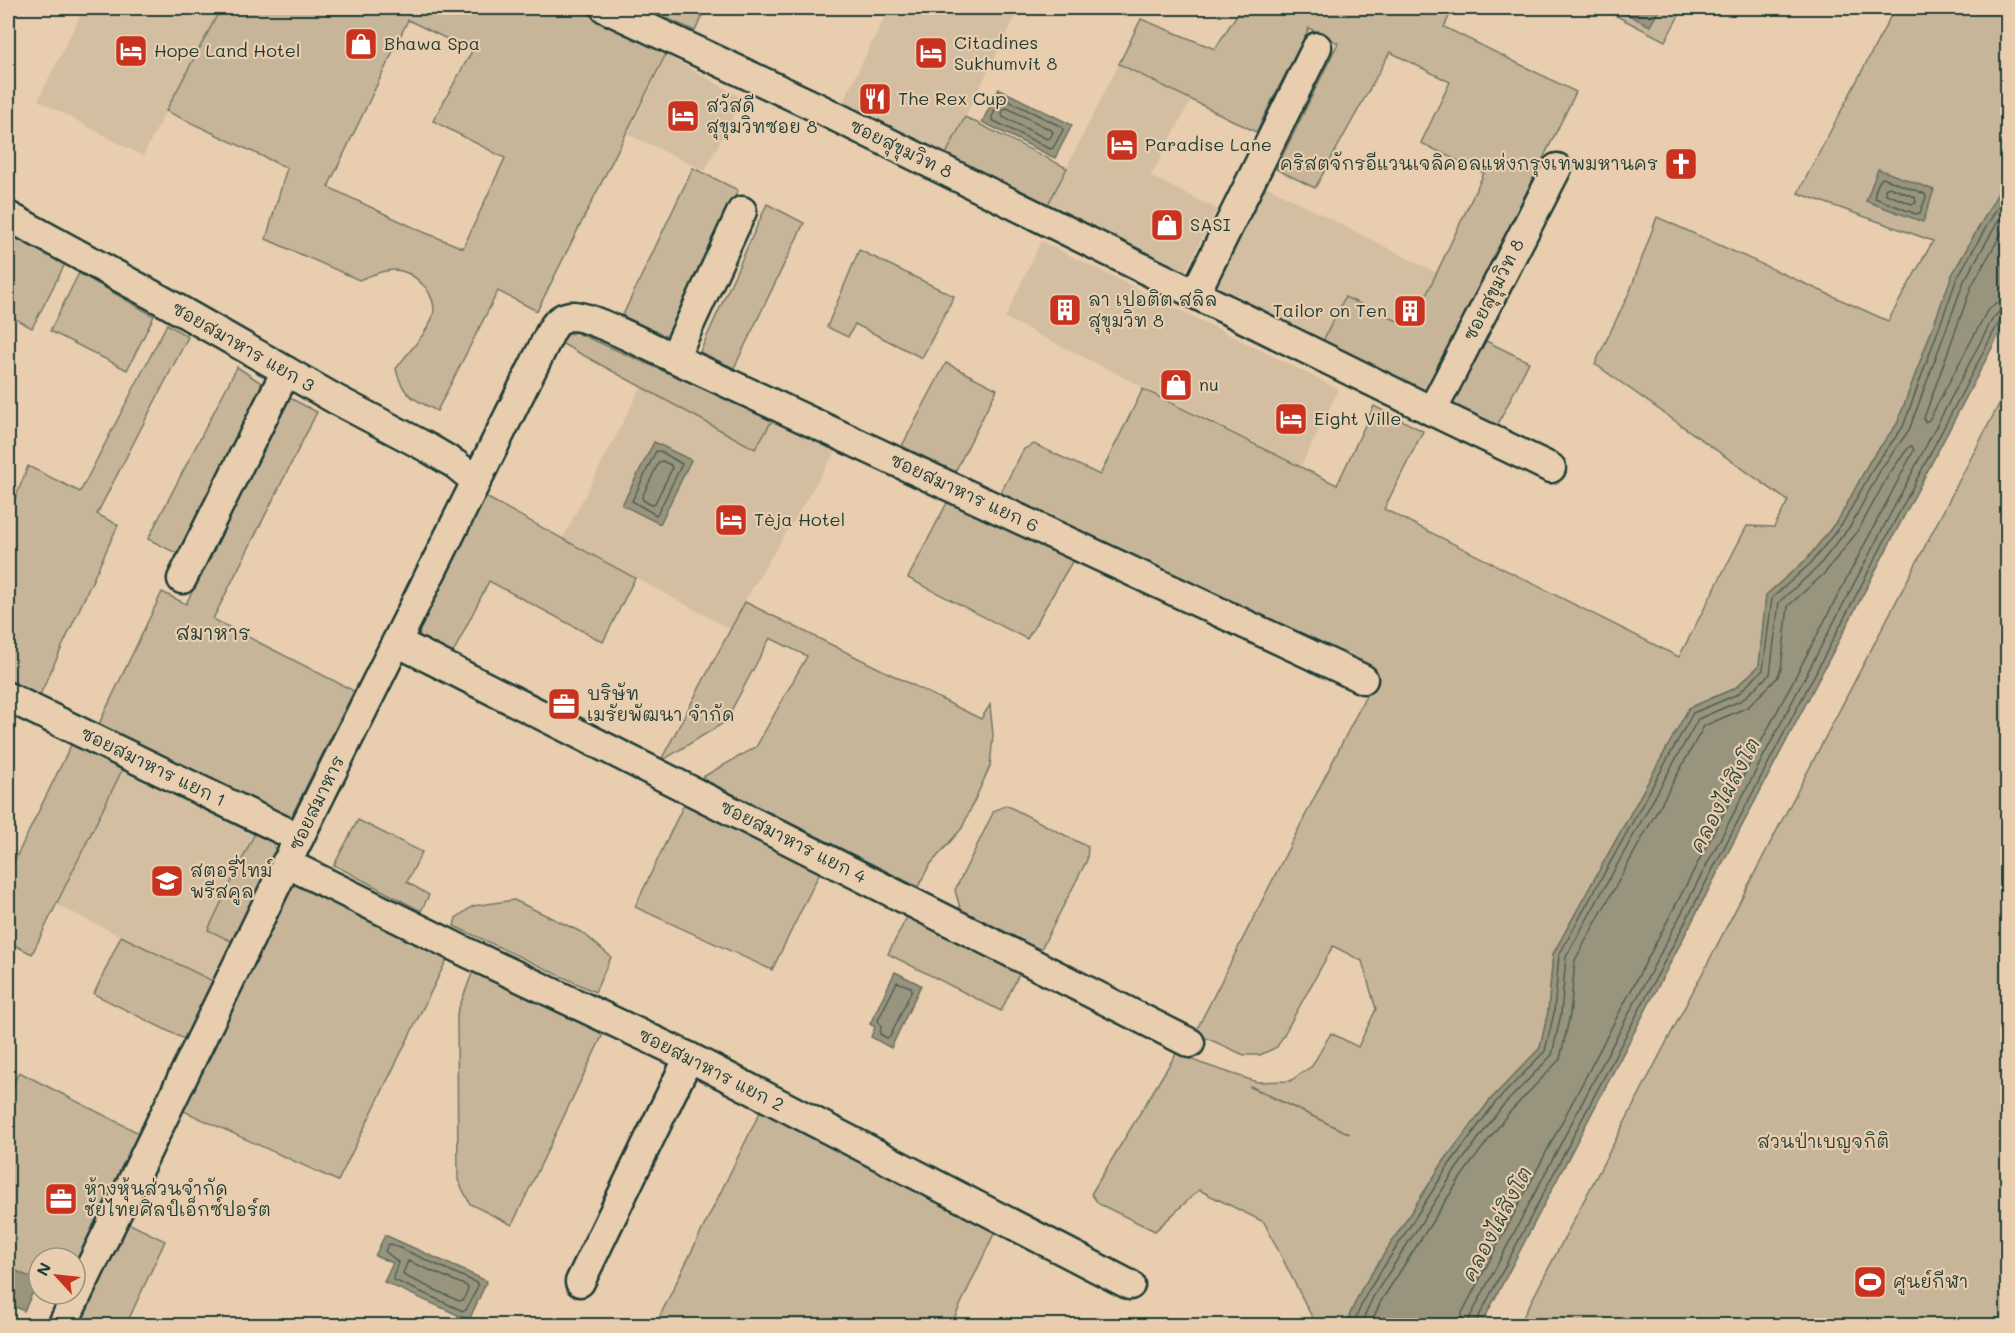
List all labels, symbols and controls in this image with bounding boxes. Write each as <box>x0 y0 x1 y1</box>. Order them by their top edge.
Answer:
shop icon: Bhawa Spa <box>343 26 379 62</box>
place label: Citadines Sukhumvit 8 <box>954 30 1058 75</box>
place label: Bhawa Spa <box>384 31 480 55</box>
hotel icon: Hope Land Hotel <box>113 33 149 69</box>
hotel icon: Citadines Sukhumvit 8 <box>913 35 949 71</box>
place label: Hope Land Hotel <box>154 38 300 62</box>
restaurant icon: The Rex Cup <box>857 81 893 117</box>
place label: The Rex Cup <box>898 86 1007 110</box>
place label: สวัสดี สุขุมวิทซอย 8 <box>706 93 818 140</box>
hotel icon: สวัสดี สุขุมวิทซอย 8 <box>665 98 701 134</box>
street label: ซอยสุขุมวิท 8 <box>845 113 957 185</box>
hotel icon: Paradise Lane <box>1104 127 1140 163</box>
place label: Paradise Lane <box>1145 132 1272 156</box>
church icon: คริสตจักรอีแวนเจลิคอลแห่งกรุงเทพมหานคร <box>1663 146 1699 182</box>
place label: คริสตจักรอีแวนเจลิคอลแห่งกรุงเทพมหานคร <box>1280 151 1658 177</box>
shop icon: SASI <box>1149 207 1185 243</box>
place label: SASI <box>1190 212 1231 236</box>
street label: ซอยสุขุมวิท 8 <box>1457 234 1531 346</box>
place label: ลา เปอติต สลิล สุขุมวิท 8 <box>1088 287 1218 334</box>
building icon: ลา เปอติต สลิล สุขุมวิท 8 <box>1047 292 1083 328</box>
building icon: Tailor on Ten <box>1392 293 1428 329</box>
street label: ซอยสมาหาร แยก 3 <box>168 296 319 397</box>
place label: Tailor on Ten <box>1273 298 1387 322</box>
shop icon: nu <box>1158 367 1194 403</box>
place label: nu <box>1199 372 1219 396</box>
hotel icon: Eight Ville <box>1273 401 1309 437</box>
place label: Eight Ville <box>1314 406 1401 430</box>
street label: ซอยสมาหาร แยก 6 <box>886 447 1043 537</box>
hotel icon: Tèja Hotel <box>713 502 749 538</box>
place label: Tèja Hotel <box>754 507 845 531</box>
district label: สมาหาร <box>176 619 250 645</box>
place label: บริษัท เมรัยพัฒนา จำกัด <box>587 681 735 726</box>
office icon: บริษัท เมรัยพัฒนา จำกัด <box>546 686 582 722</box>
street label: ซอยสมาหาร แยก 1 <box>77 721 230 812</box>
water label: คลองไผ่สิงโต <box>1683 733 1765 856</box>
street label: ซอยสมาหาร <box>283 751 349 854</box>
street label: ซอยสมาหาร แยก 4 <box>716 794 871 889</box>
place label: สตอรี่ไทม์ พรีสคูล <box>190 854 273 905</box>
school or university icon: สตอรี่ไทม์ พรีสคูล <box>149 863 185 899</box>
street label: ซอยสมาหาร แยก 2 <box>635 1022 788 1116</box>
park label: สวนป่าเบญจกิติ <box>1757 1129 1889 1153</box>
water label: คลองไผ่สิงโต <box>1455 1162 1537 1285</box>
place label: ห้างหุ้นส่วนจำกัด ชัยไทยศิลป์เอ็กซ์ปอร์ต <box>84 1176 271 1221</box>
office icon: ห้างหุ้นส่วนจำกัด ชัยไทยศิลป์เอ็กซ์ปอร์ต <box>43 1181 79 1217</box>
north arrow <box>27 1246 87 1306</box>
text: N <box>31 1259 55 1279</box>
sports icon: ศูนย์กีฬา <box>1852 1264 1888 1300</box>
place label: ศูนย์กีฬา <box>1893 1269 1968 1295</box>

